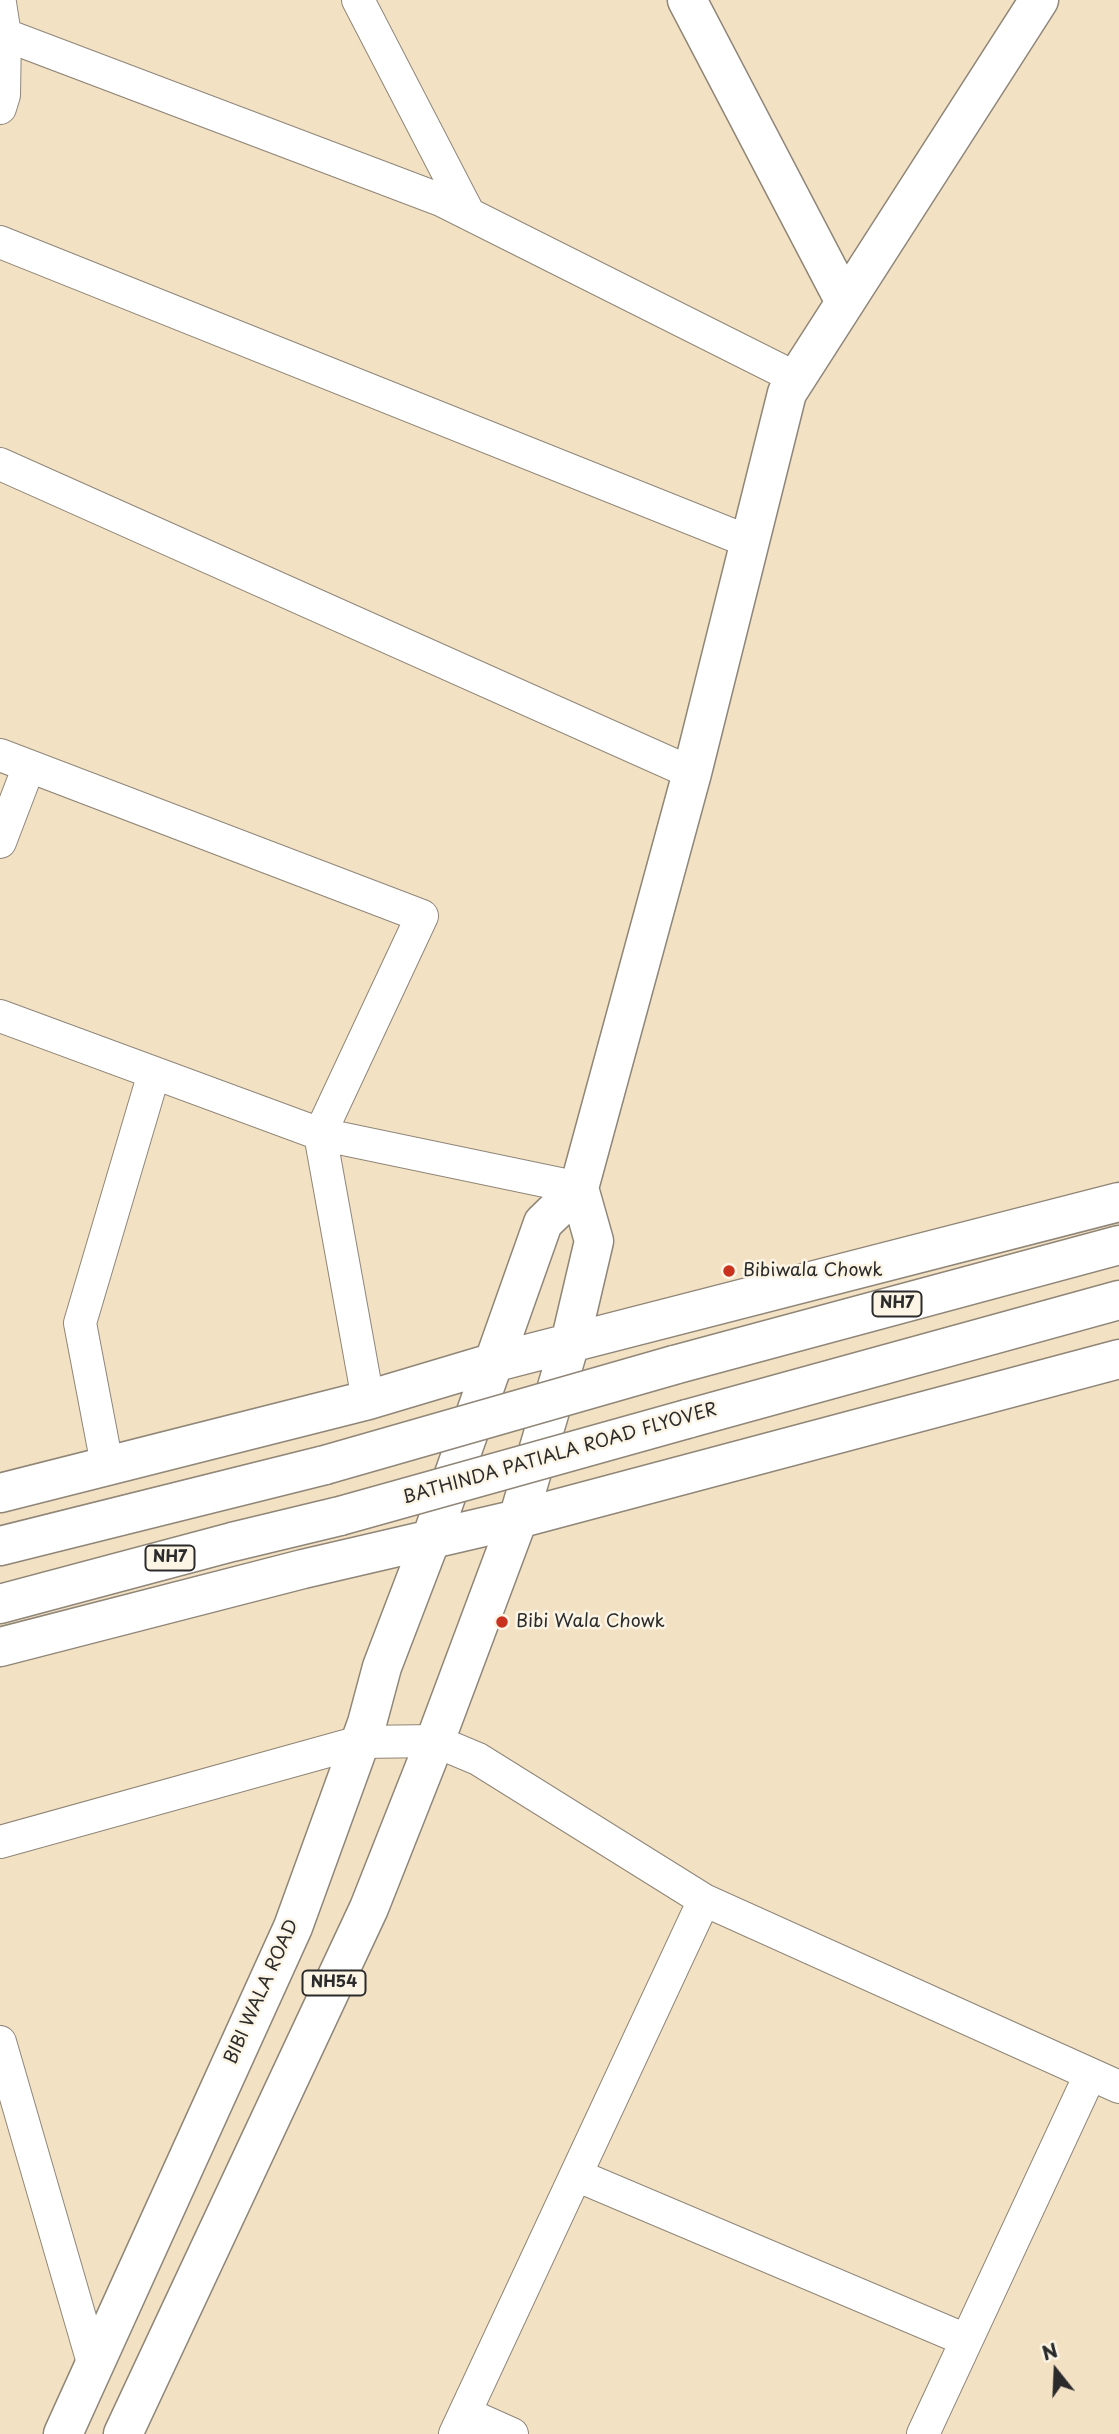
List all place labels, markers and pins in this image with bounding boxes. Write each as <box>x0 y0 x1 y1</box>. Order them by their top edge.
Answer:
place label: Bibiwala Chowk <box>743 1260 882 1282</box>
marker: Bibiwala Chowk <box>721 1263 737 1279</box>
place label: Bibi Wala Chowk <box>516 1611 665 1633</box>
marker: Bibi Wala Chowk <box>494 1614 510 1630</box>

